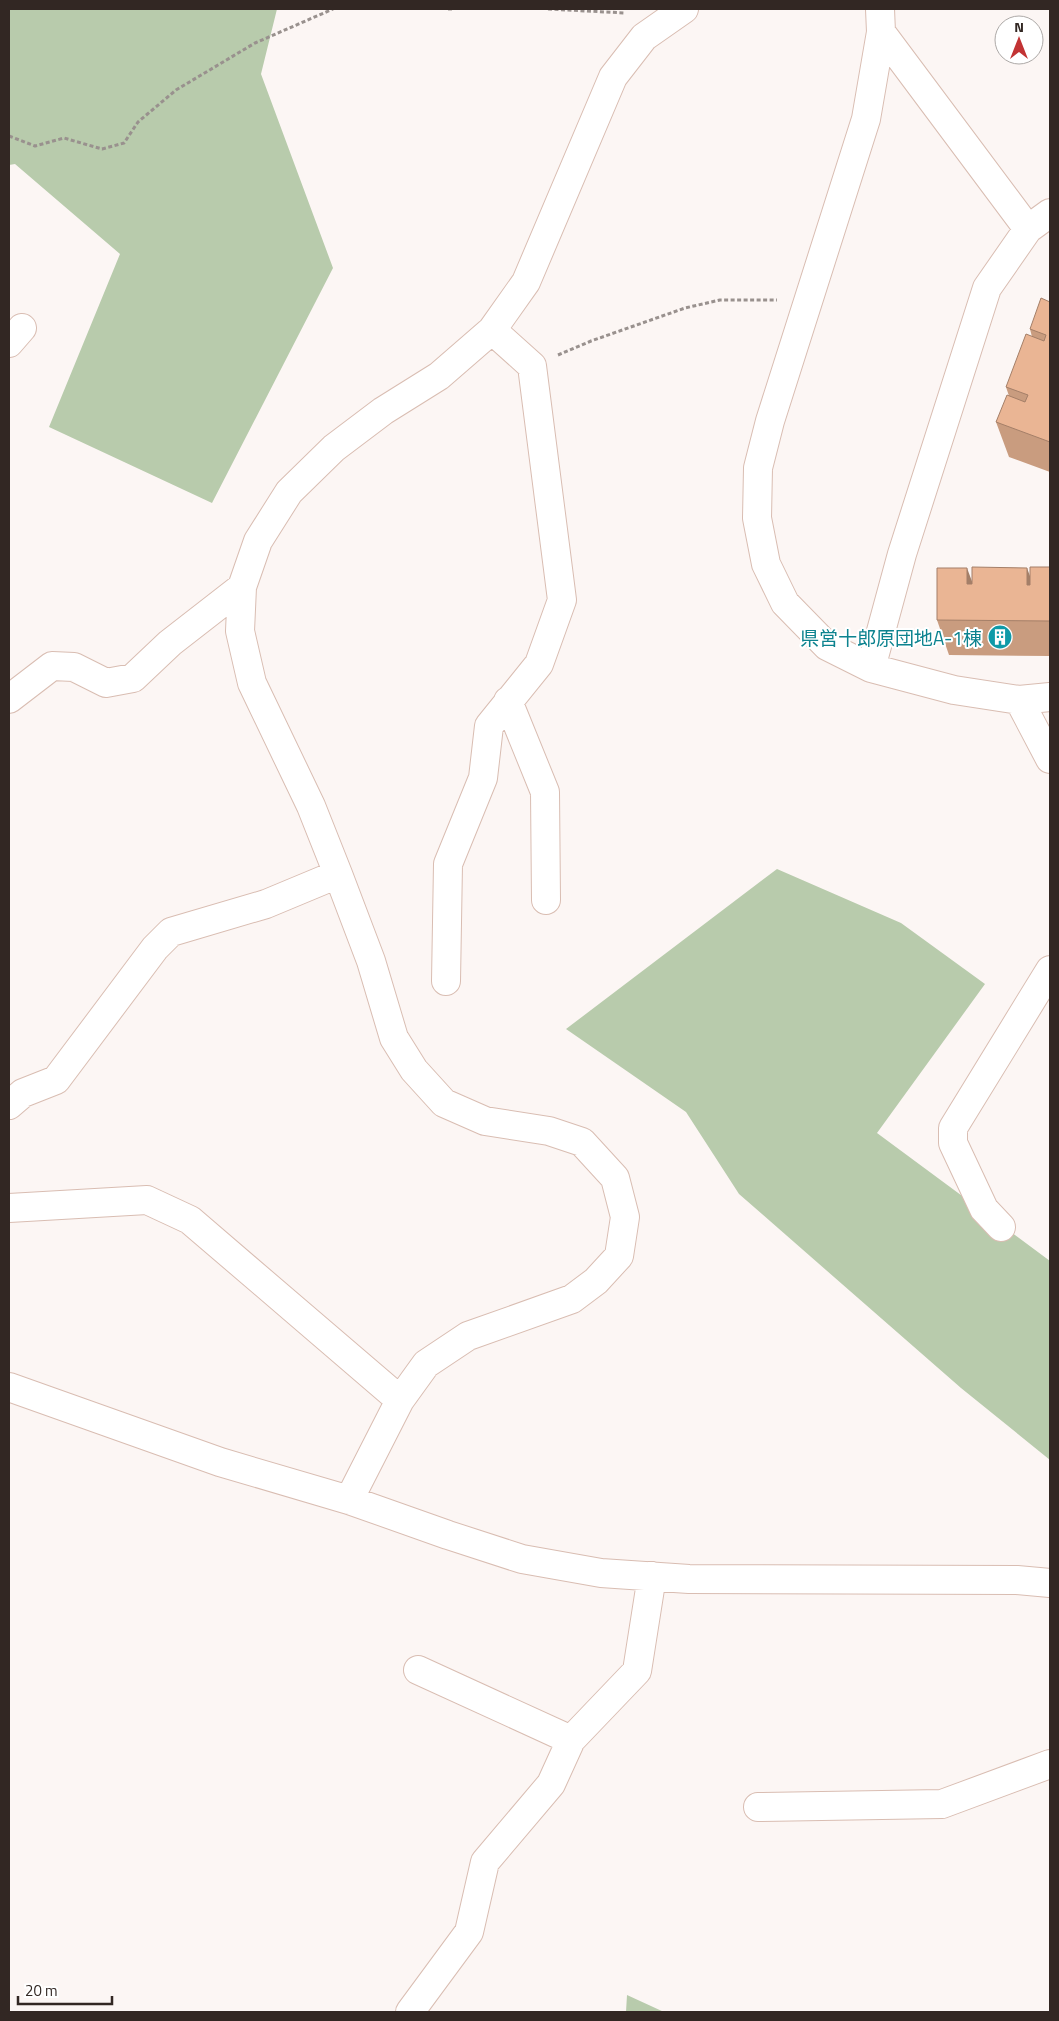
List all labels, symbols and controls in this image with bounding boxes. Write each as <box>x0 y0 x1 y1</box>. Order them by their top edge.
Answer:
north arrow <box>994 15 1044 65</box>
text: N <box>1014 16 1024 37</box>
place label: 県営十郎原団地A-1棟 <box>800 623 982 652</box>
building icon: 県営十郎原団地A-1棟 <box>987 624 1013 650</box>
scale bar <box>18 1974 111 2006</box>
text: 20 m <box>25 1979 58 2002</box>

